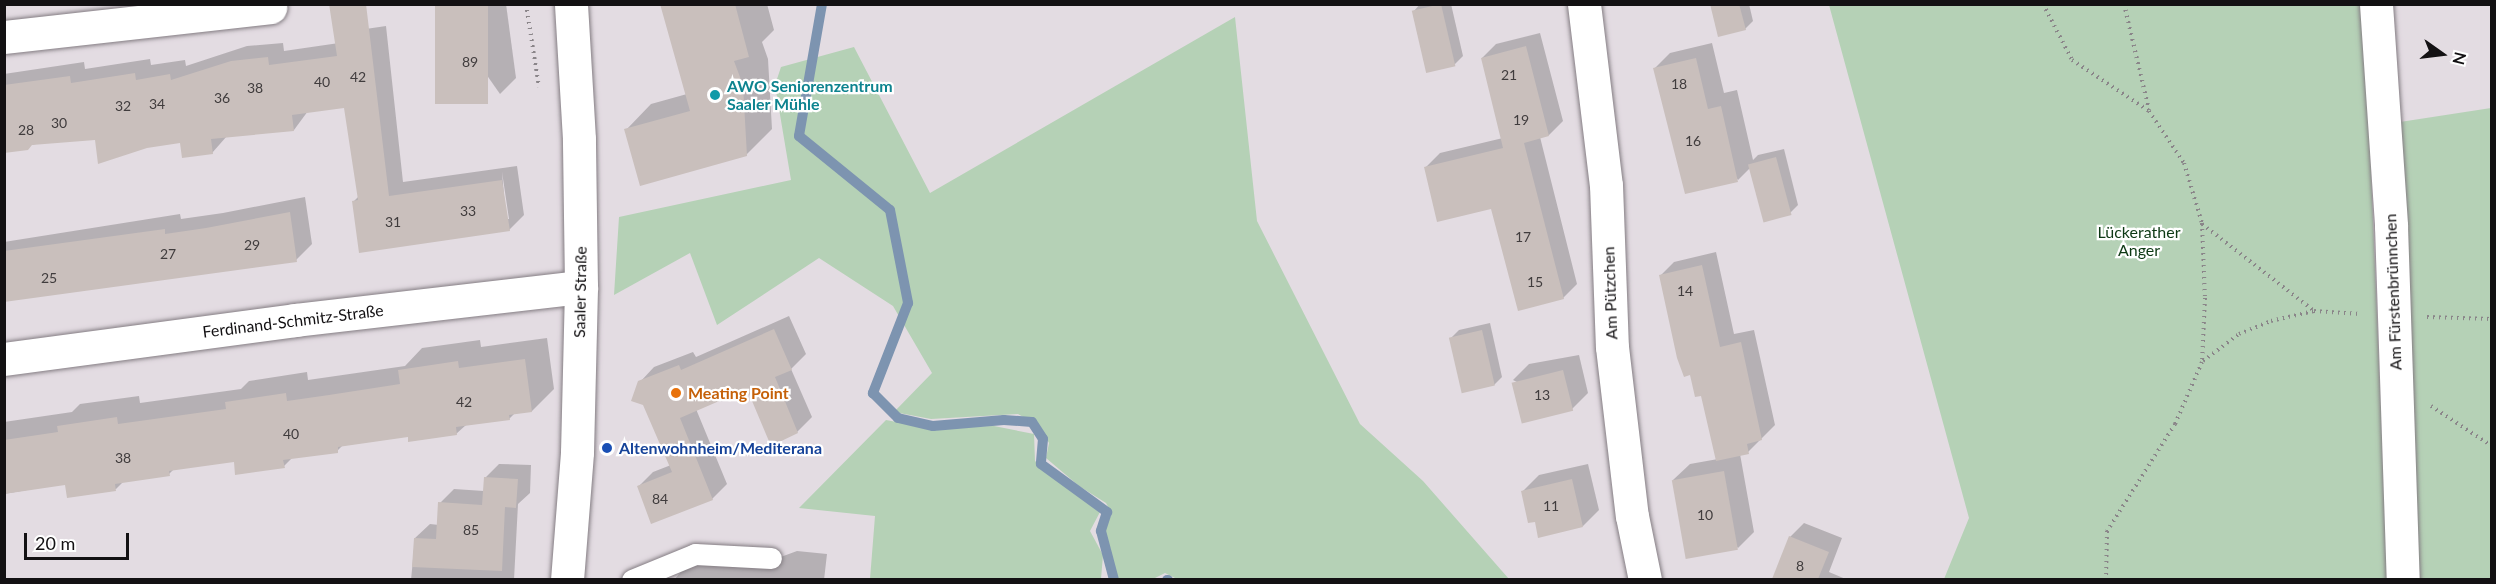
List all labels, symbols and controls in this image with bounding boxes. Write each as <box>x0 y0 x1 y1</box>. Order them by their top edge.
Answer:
north arrow <box>2412 24 2472 84</box>
text: N <box>2449 50 2471 67</box>
house number: 89 <box>462 54 478 70</box>
house number: 21 <box>1501 67 1517 83</box>
house number: 42 <box>350 69 366 85</box>
house number: 40 <box>314 74 330 90</box>
place label: AWO Seniorenzentrum Saaler Mühle <box>727 76 893 114</box>
house number: 18 <box>1671 76 1687 92</box>
house number: 38 <box>247 80 263 96</box>
marker: AWO Seniorenzentrum Saaler Mühle <box>708 88 722 102</box>
house number: 36 <box>214 90 230 106</box>
house number: 34 <box>149 96 165 112</box>
house number: 32 <box>115 98 131 114</box>
house number: 19 <box>1513 112 1529 128</box>
house number: 30 <box>51 115 67 131</box>
house number: 28 <box>18 122 34 138</box>
house number: 16 <box>1685 133 1701 149</box>
house number: 33 <box>460 203 476 219</box>
street label: Am Fürstenbrünnchen <box>2381 213 2405 371</box>
house number: 31 <box>385 214 401 230</box>
park label: Lückerather Anger <box>2098 222 2180 260</box>
house number: 17 <box>1515 229 1531 245</box>
house number: 29 <box>244 237 260 253</box>
house number: 27 <box>160 246 176 262</box>
street label: Saaler Straße <box>570 246 590 338</box>
street label: Am Pützchen <box>1599 246 1621 340</box>
house number: 25 <box>41 270 57 286</box>
house number: 15 <box>1527 274 1543 290</box>
house number: 14 <box>1677 283 1693 299</box>
street label: Ferdinand-Schmitz-Straße <box>201 300 385 342</box>
place label: Meating Point <box>688 383 789 403</box>
marker: Meating Point <box>669 386 683 400</box>
house number: 13 <box>1534 387 1550 403</box>
house number: 42 <box>456 394 472 410</box>
house number: 40 <box>283 426 299 442</box>
place label: Altenwohnheim/Mediterana <box>619 438 822 458</box>
marker: Altenwohnheim/Mediterana <box>600 441 614 455</box>
house number: 38 <box>115 450 131 466</box>
house number: 84 <box>652 491 668 507</box>
house number: 11 <box>1543 498 1559 514</box>
house number: 10 <box>1697 507 1713 523</box>
scale bar <box>27 521 132 559</box>
house number: 85 <box>463 522 479 538</box>
text: 20 m <box>35 532 75 554</box>
house number: 8 <box>1796 558 1804 574</box>

